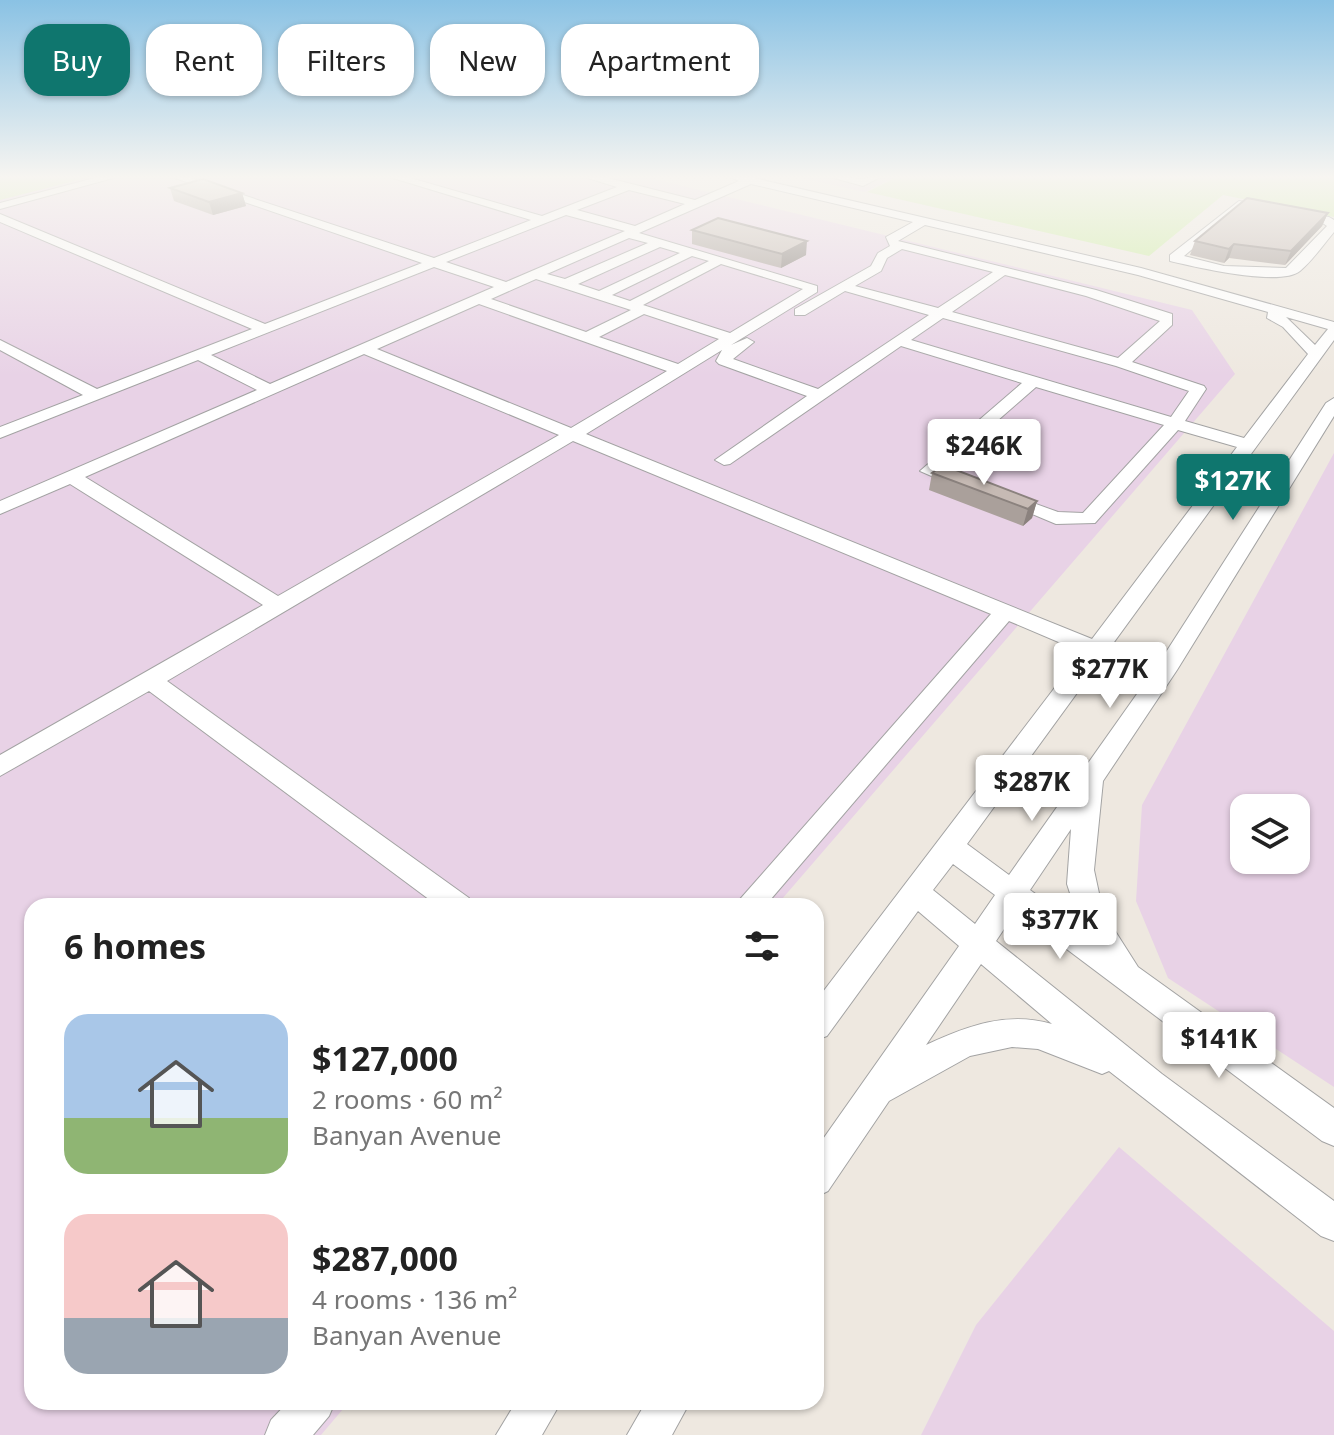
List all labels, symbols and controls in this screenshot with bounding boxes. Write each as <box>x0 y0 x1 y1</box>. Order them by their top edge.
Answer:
chip: Buy <box>24 24 130 96</box>
chip: Rent <box>146 24 262 96</box>
chip: Filters <box>278 24 414 96</box>
chip: New <box>430 24 545 96</box>
chip: Apartment <box>561 24 759 96</box>
pin: $246K <box>928 419 1040 487</box>
text: $246K <box>946 427 1022 463</box>
pin: $127K <box>1177 454 1289 522</box>
text: $127K <box>1195 462 1271 498</box>
pin: $277K <box>1054 642 1166 710</box>
text: $277K <box>1072 650 1148 686</box>
pin: $287K <box>976 755 1088 823</box>
text: $287K <box>994 763 1070 799</box>
map controls <box>1230 794 1310 874</box>
button: layers <box>1230 794 1310 874</box>
pin: $377K <box>1004 893 1116 961</box>
text: $377K <box>1022 901 1098 937</box>
text: 6 homes <box>64 923 206 969</box>
icon: filters <box>740 924 784 968</box>
pin: $141K <box>1163 1012 1275 1080</box>
text: $141K <box>1181 1020 1257 1056</box>
text: $127,000 <box>312 1035 458 1081</box>
icon: home <box>128 1046 224 1142</box>
text: 2 rooms · 60 m² <box>312 1081 502 1117</box>
text: Banyan Avenue <box>312 1117 502 1153</box>
text: $287,000 <box>312 1235 458 1281</box>
icon: home <box>128 1246 224 1342</box>
text: 4 rooms · 136 m² <box>312 1281 517 1317</box>
text: Banyan Avenue <box>312 1317 502 1353</box>

